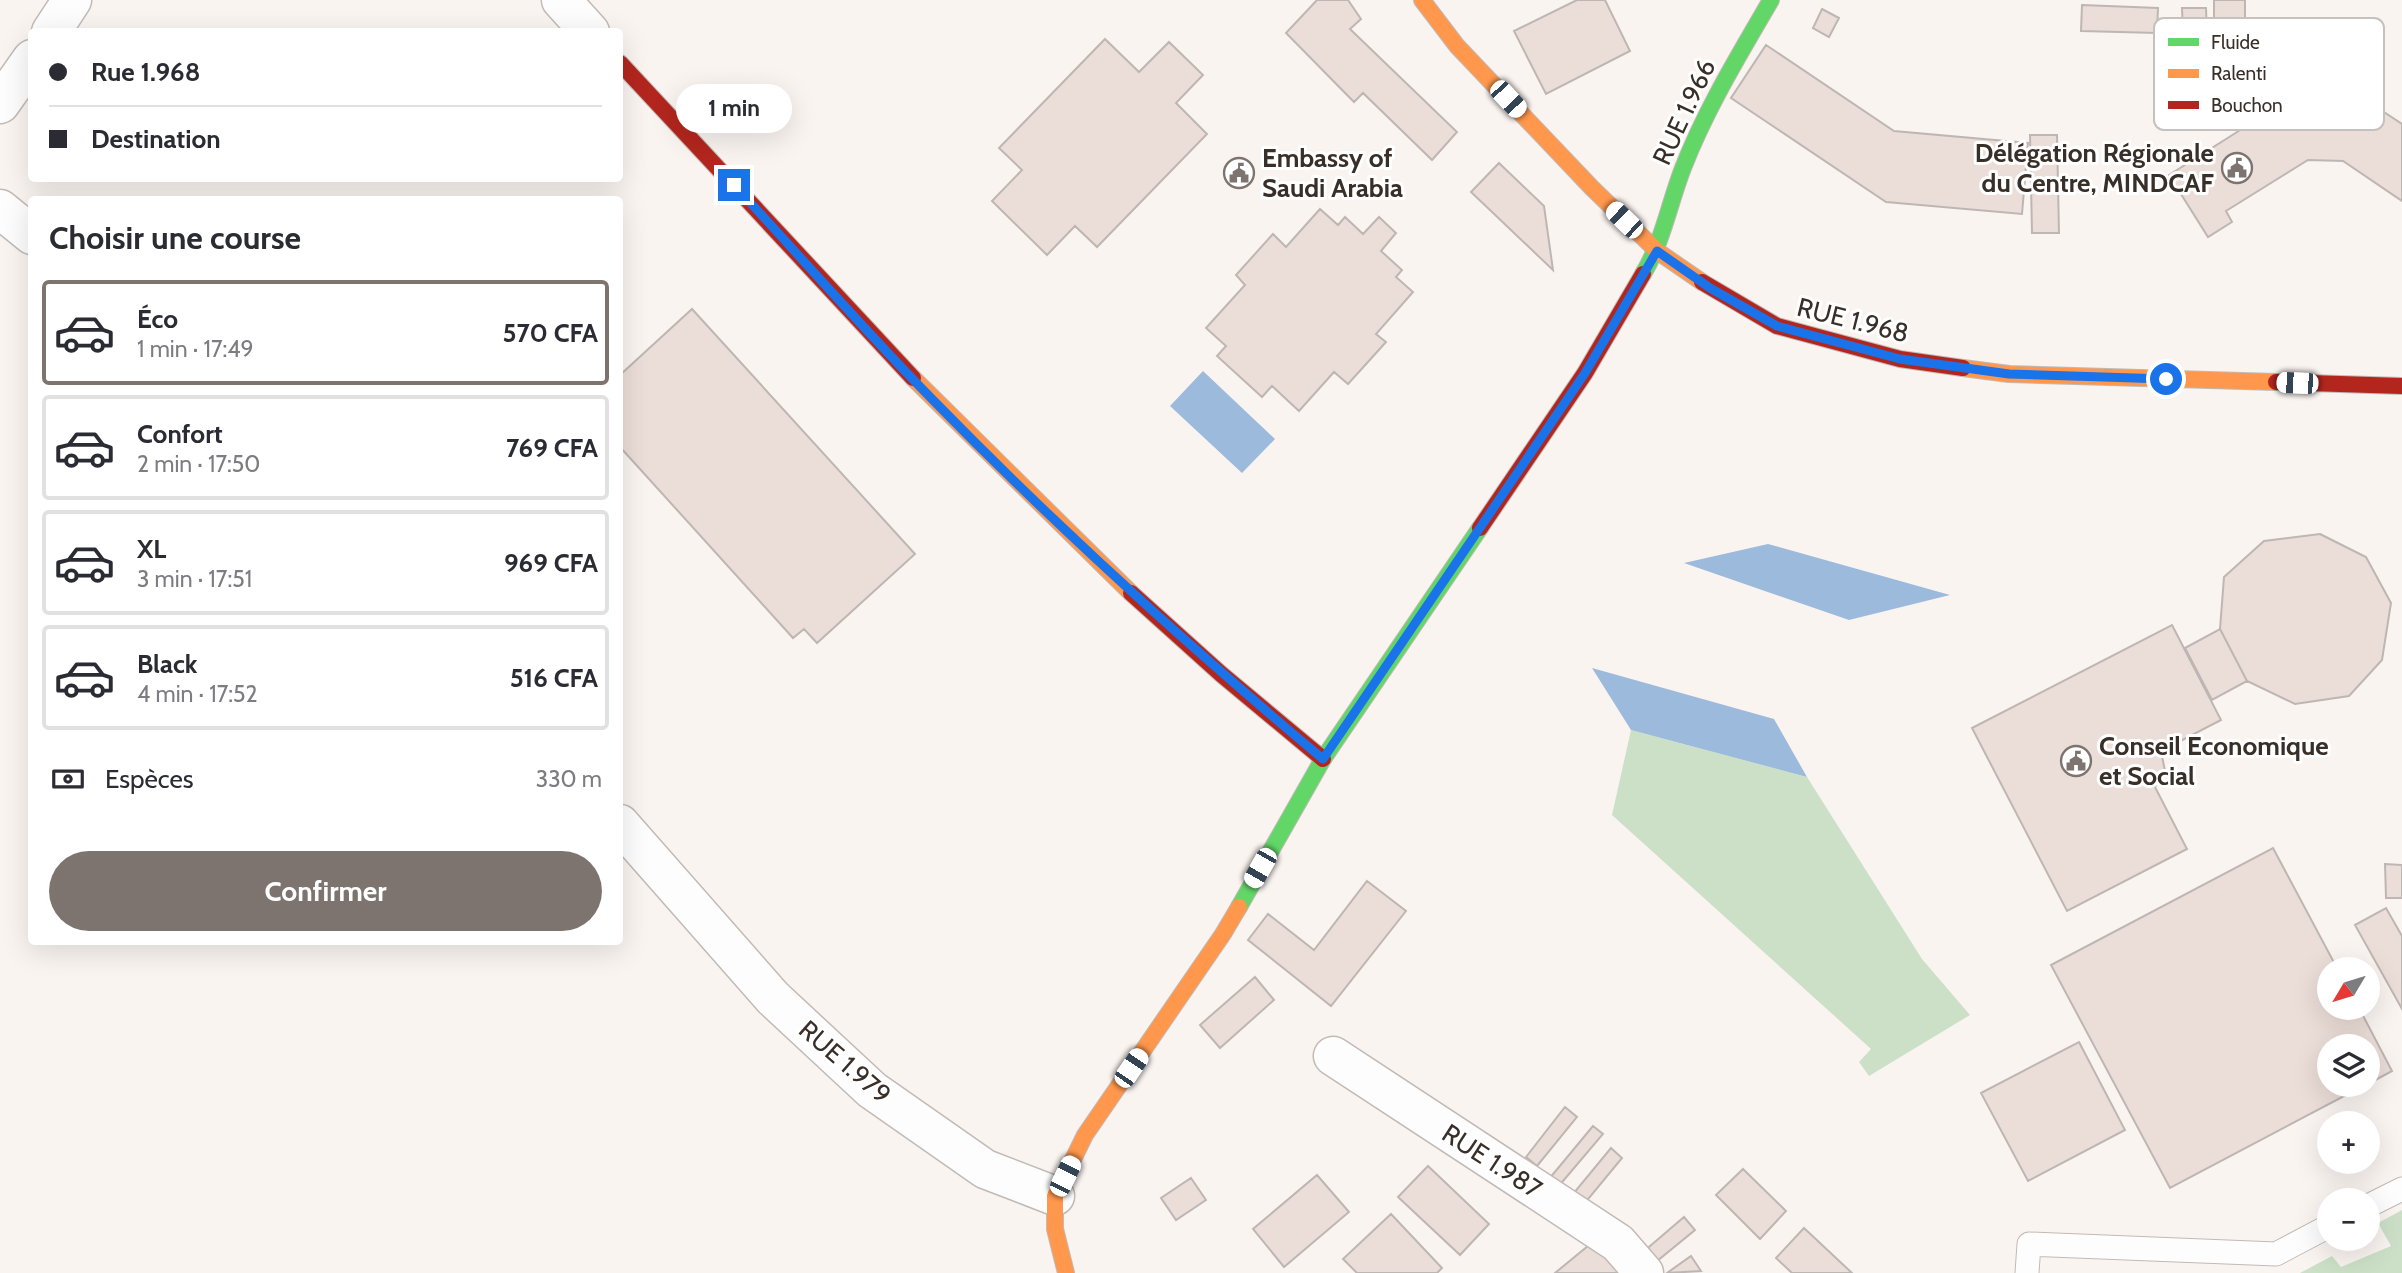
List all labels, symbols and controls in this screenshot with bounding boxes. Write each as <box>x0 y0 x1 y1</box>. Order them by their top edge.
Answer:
legend <box>2154 18 2384 130</box>
text: Fluide <box>2211 31 2260 54</box>
street label: RUE 1.966 <box>1646 54 1722 170</box>
text: Rue 1.968 <box>91 56 200 88</box>
text: Ralenti <box>2211 62 2267 85</box>
car <box>1486 76 1531 122</box>
callout: 1 min <box>676 83 792 132</box>
text: 1 min <box>708 94 760 122</box>
text: Bouchon <box>2211 94 2283 117</box>
text: Destination <box>91 123 221 155</box>
place label: Délégation Régionale du Centre, MINDCAF <box>1975 137 2214 199</box>
place label: Embassy of Saudi Arabia <box>1262 142 1403 204</box>
public building icon: Délégation Régionale du Centre, MINDCAF <box>2220 151 2254 185</box>
public building icon: Embassy of Saudi Arabia <box>1222 156 1256 190</box>
route end <box>718 169 750 201</box>
car <box>1602 198 1647 242</box>
text: Choisir une course <box>49 218 301 257</box>
street label: RUE 1.968 <box>1794 291 1912 349</box>
icon: car <box>53 301 116 364</box>
text: Éco <box>137 303 178 335</box>
text: 570 CFA <box>502 317 598 349</box>
text: 1 min · 17:49 <box>137 335 254 363</box>
route start <box>2150 363 2182 395</box>
car <box>2276 372 2319 394</box>
icon: car <box>53 416 116 479</box>
text: Confort <box>137 418 223 450</box>
text: 769 CFA <box>506 432 598 464</box>
text: 2 min · 17:50 <box>137 450 260 478</box>
icon: car <box>53 531 116 594</box>
text: XL <box>137 533 166 565</box>
text: 969 CFA <box>504 547 598 579</box>
text: 3 min · 17:51 <box>137 565 252 593</box>
icon: car <box>53 646 116 709</box>
text: Black <box>137 648 197 680</box>
text: 516 CFA <box>510 662 598 694</box>
text: 4 min · 17:52 <box>137 680 258 708</box>
place label: Conseil Economique et Social <box>2099 730 2329 792</box>
public building icon: Conseil Economique et Social <box>2059 744 2093 778</box>
icon: cash <box>49 760 87 798</box>
text: Espèces <box>105 763 194 795</box>
text: 330 m <box>536 765 602 793</box>
car <box>1241 845 1280 891</box>
button: Confirmer <box>49 851 602 931</box>
north arrow <box>2317 957 2380 1020</box>
map controls <box>2317 957 2380 1251</box>
street label: RUE 1.979 <box>793 1013 897 1111</box>
button: layers <box>2317 1034 2380 1097</box>
car <box>1111 1045 1152 1091</box>
button: + <box>2317 1111 2380 1174</box>
street label: RUE 1.987 <box>1436 1117 1548 1205</box>
car <box>1047 1153 1084 1199</box>
button: − <box>2317 1188 2380 1251</box>

